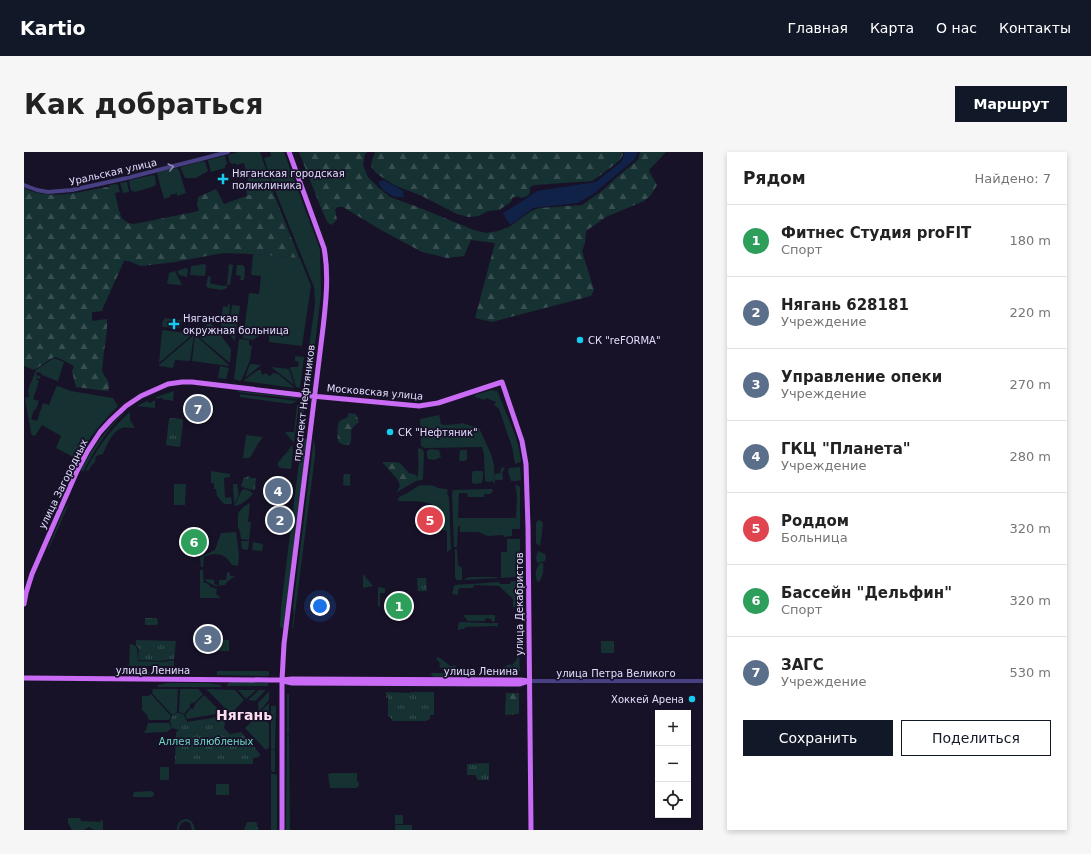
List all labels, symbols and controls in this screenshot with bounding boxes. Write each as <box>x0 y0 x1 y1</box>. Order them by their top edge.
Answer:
text: Kartio <box>20 17 86 39</box>
text: Главная <box>787 20 848 36</box>
text: Карта <box>870 20 914 36</box>
text: О нас <box>936 20 977 36</box>
text: Контакты <box>999 20 1071 36</box>
button: Маршрут <box>955 86 1067 122</box>
text: Как добраться <box>24 88 263 121</box>
street label: Уральская улица <box>68 157 158 187</box>
one-way arrow <box>167 163 174 172</box>
place label: Няганская городская поликлиника <box>232 168 345 191</box>
text: Рядом <box>743 168 806 188</box>
text: Найдено: 7 <box>975 171 1051 186</box>
marker: Няганская городская поликлиника <box>217 173 229 185</box>
text: Фитнес Студия proFIT <box>781 224 971 242</box>
text: 1 <box>751 233 761 248</box>
text: 180 m <box>1009 233 1051 248</box>
text: Спорт <box>781 242 822 257</box>
text: Нягань 628181 <box>781 296 909 314</box>
text: 2 <box>751 305 761 320</box>
text: 220 m <box>1009 305 1051 320</box>
place label: Няганская окружная больница <box>183 313 289 336</box>
text: Учреждение <box>781 314 867 329</box>
marker: Няганская окружная больница <box>168 318 180 330</box>
marker: СК "reFORMA" <box>575 335 585 345</box>
place label: СК "reFORMA" <box>588 335 661 346</box>
street label: проспект Нефтяников <box>291 344 317 462</box>
text: Управление опеки <box>781 368 942 386</box>
text: 3 <box>751 377 761 392</box>
text: 270 m <box>1009 377 1051 392</box>
street label: Московская улица <box>326 382 424 402</box>
text: Учреждение <box>781 386 867 401</box>
pin: 7 <box>185 394 211 424</box>
marker: СК "Нефтяник" <box>385 427 395 437</box>
place label: СК "Нефтяник" <box>398 427 478 438</box>
street label: улица Загородных <box>36 437 90 531</box>
text: ГКЦ "Планета" <box>781 440 911 458</box>
text: 4 <box>751 449 761 464</box>
text: 280 m <box>1009 449 1051 464</box>
text: Учреждение <box>781 458 867 473</box>
pin: 4 <box>265 476 291 506</box>
pin: 2 <box>267 505 293 535</box>
pin: 5 <box>417 505 443 535</box>
text: Роддом <box>781 512 849 530</box>
text: 5 <box>751 521 761 536</box>
text: 320 m <box>1009 521 1051 536</box>
pin: 6 <box>181 527 207 557</box>
text: Больница <box>781 530 848 545</box>
street label: улица Декабристов <box>514 552 525 656</box>
text: Бассейн "Дельфин" <box>781 584 952 602</box>
pin: 1 <box>386 591 412 621</box>
text: 6 <box>751 593 761 608</box>
text: 320 m <box>1009 593 1051 608</box>
your location <box>310 596 330 616</box>
text: Спорт <box>781 602 822 617</box>
pin: 3 <box>195 624 221 654</box>
text: ЗАГС <box>781 656 824 674</box>
street label: улица Ленина <box>116 665 190 676</box>
text: 7 <box>751 665 761 680</box>
text: 530 m <box>1009 665 1051 680</box>
street label: улица Ленина <box>444 666 518 677</box>
street label: улица Петра Великого <box>556 668 676 679</box>
text: Учреждение <box>781 674 867 689</box>
place label: Хоккей Арена <box>611 694 684 705</box>
marker: Хоккей Арена <box>687 694 697 704</box>
district label: Нягань <box>216 707 272 723</box>
map controls <box>655 710 691 818</box>
button: + <box>655 710 691 746</box>
button: Сохранить <box>743 720 893 756</box>
button: Поделиться <box>901 720 1051 756</box>
park label: Аллея влюбленых <box>159 736 253 747</box>
button: − <box>655 746 691 782</box>
button: locate <box>655 782 691 818</box>

